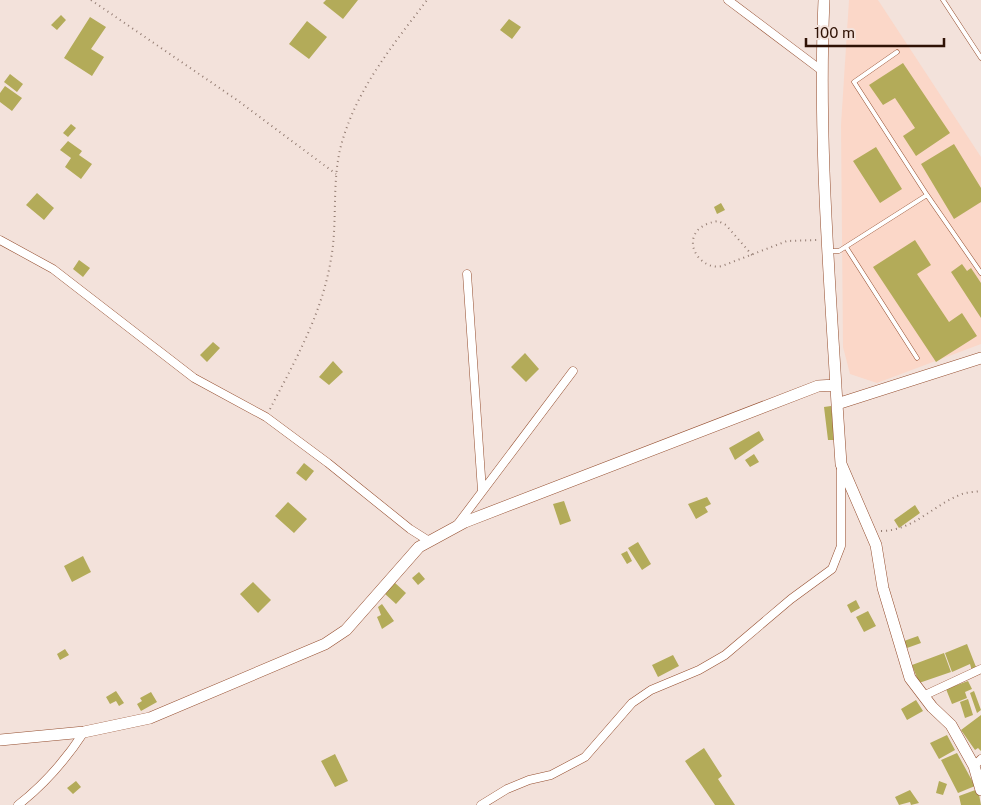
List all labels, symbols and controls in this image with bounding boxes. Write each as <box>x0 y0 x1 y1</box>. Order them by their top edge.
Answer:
scale bar <box>806 15 944 47</box>
text: 100 m <box>814 24 855 41</box>

